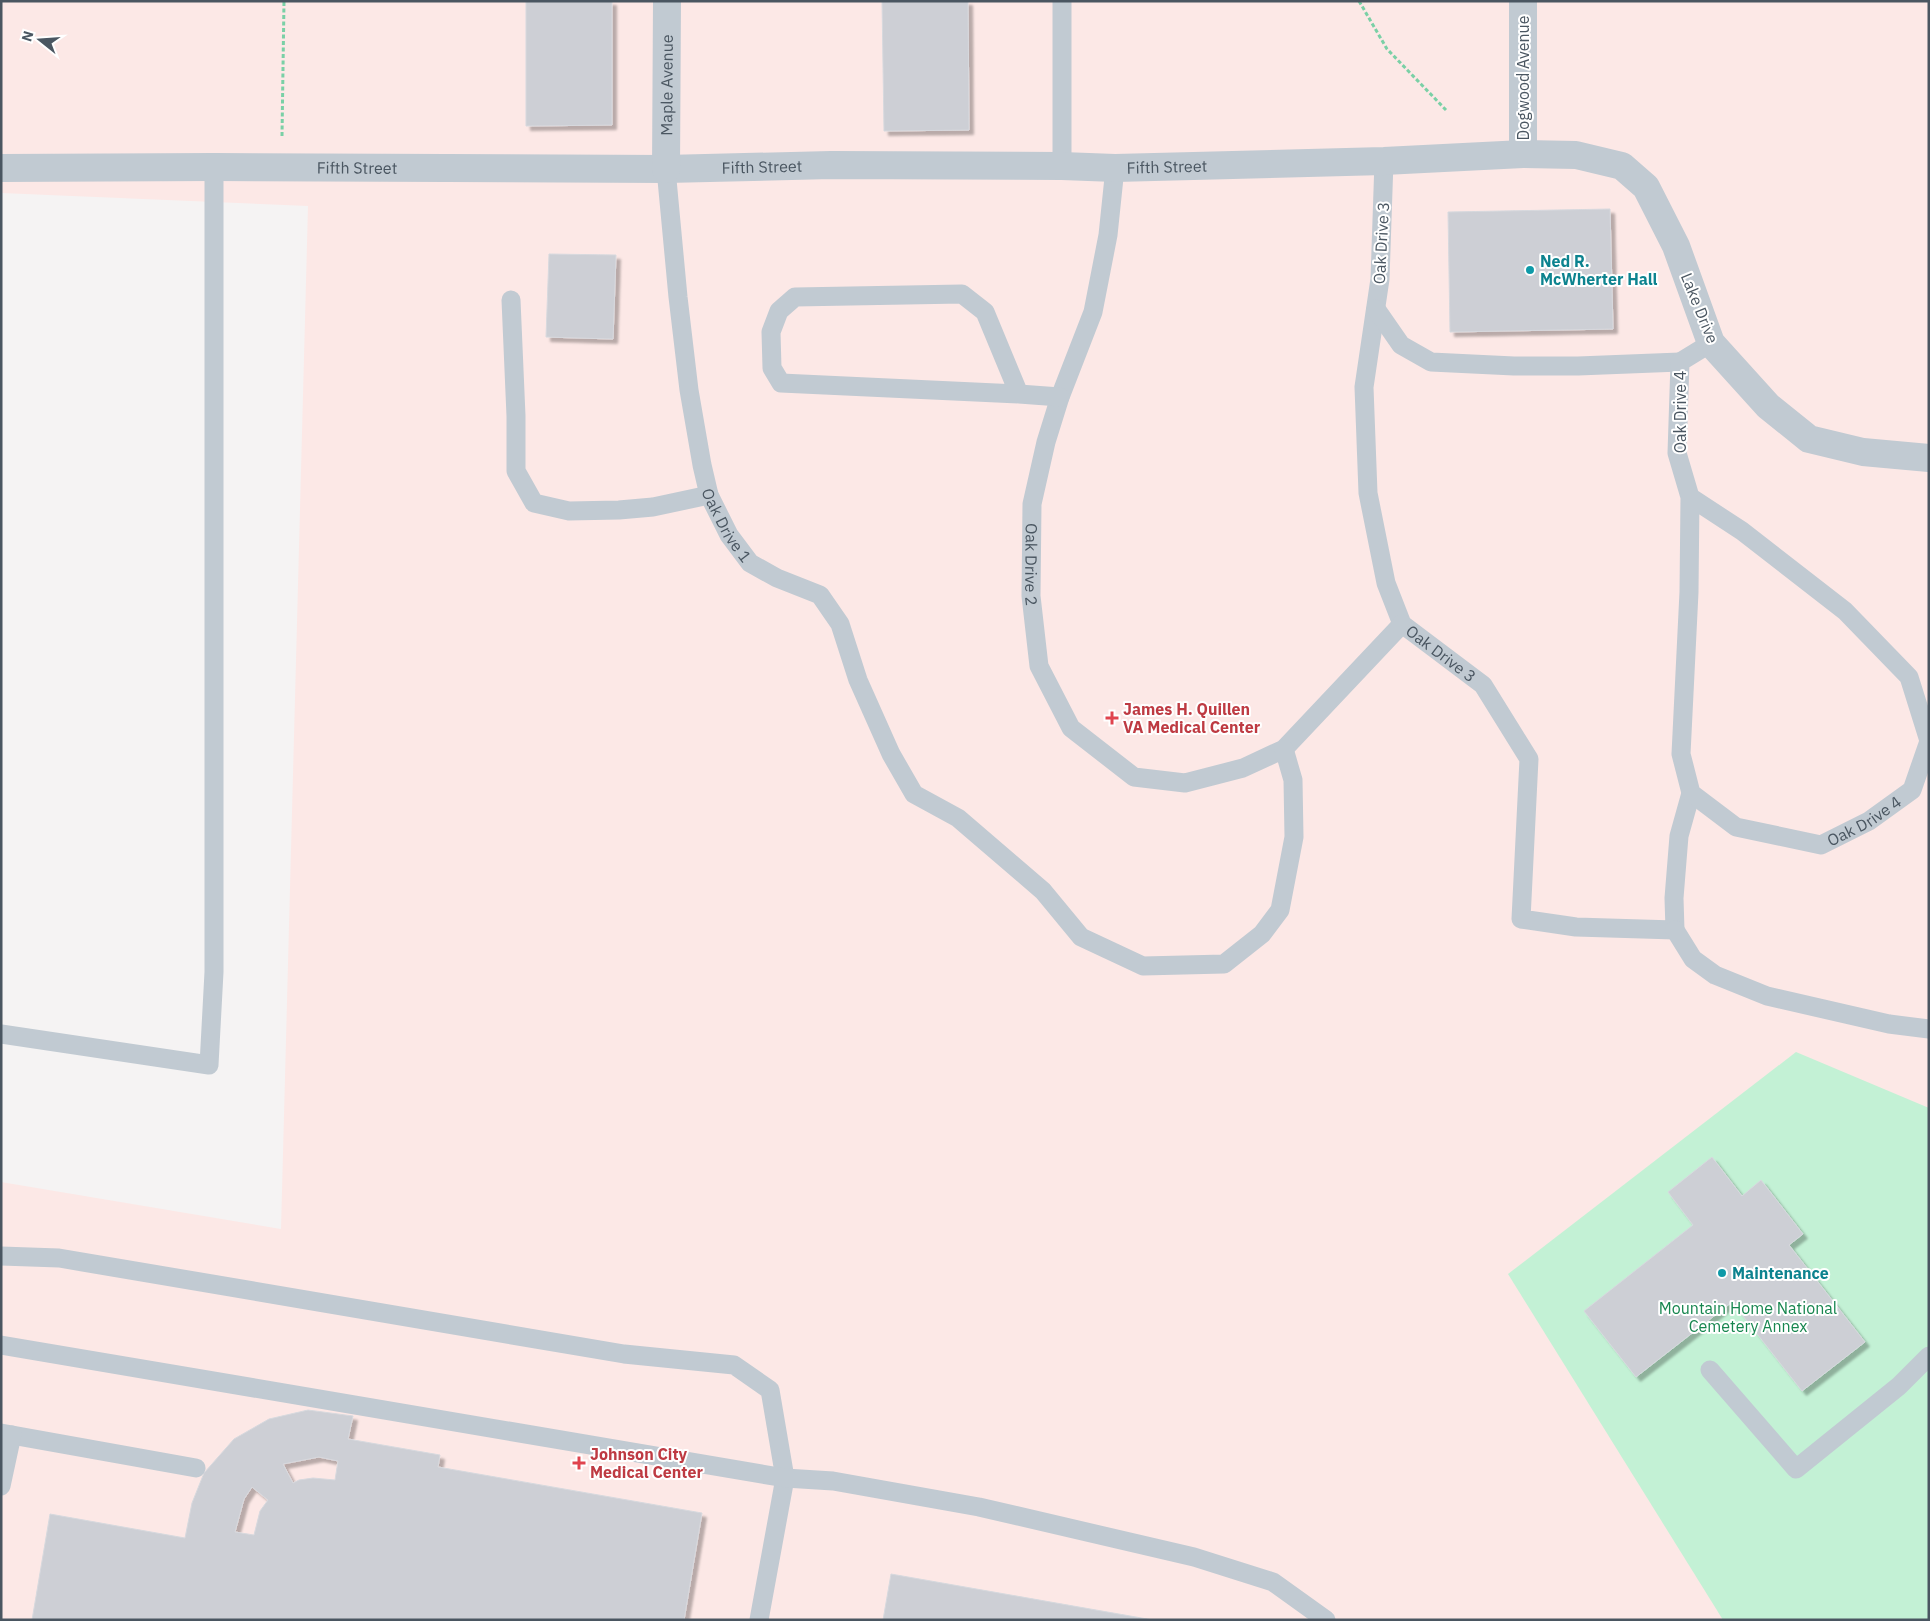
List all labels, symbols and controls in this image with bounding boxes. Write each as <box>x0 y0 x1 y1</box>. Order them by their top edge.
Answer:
north arrow <box>15 15 65 65</box>
street label: Dogwood Avenue <box>1513 15 1533 140</box>
text: N <box>17 29 38 44</box>
street label: Maple Avenue <box>656 34 677 136</box>
street label: Fifth Street <box>721 156 802 178</box>
street label: Fifth Street <box>1126 156 1207 178</box>
street label: Fifth Street <box>317 157 397 178</box>
street label: Oak Drive 3 <box>1369 201 1393 285</box>
place label: Ned R. McWherter Hall <box>1540 251 1658 289</box>
marker: Ned R. McWherter Hall <box>1524 264 1536 276</box>
street label: Lake Drive <box>1677 270 1723 346</box>
street label: Oak Drive 4 <box>1670 371 1690 453</box>
street label: Oak Drive 1 <box>698 486 756 566</box>
street label: Oak Drive 2 <box>1021 523 1042 607</box>
street label: Oak Drive 3 <box>1402 621 1480 686</box>
place label: James H. Quillen VA Medical Center <box>1123 699 1261 737</box>
marker: James H. Quillen VA Medical Center <box>1105 711 1119 725</box>
street label: Oak Drive 4 <box>1824 791 1905 850</box>
place label: Maintenance <box>1732 1263 1829 1283</box>
marker: Maintenance <box>1716 1267 1728 1279</box>
park label: Mountain Home National Cemetery Annex <box>1659 1298 1837 1336</box>
place label: Johnson City Medical Center <box>590 1444 703 1482</box>
marker: Johnson City Medical Center <box>572 1456 586 1470</box>

